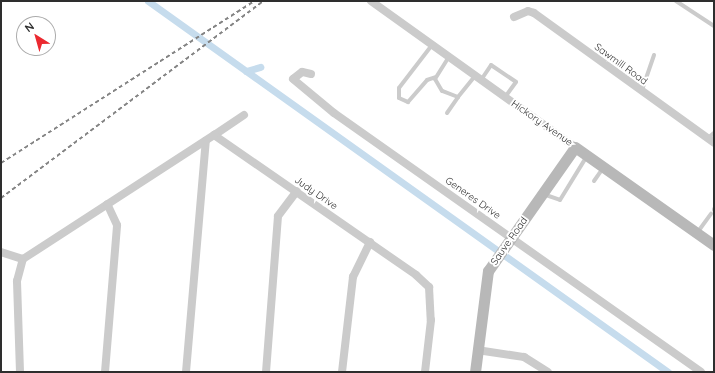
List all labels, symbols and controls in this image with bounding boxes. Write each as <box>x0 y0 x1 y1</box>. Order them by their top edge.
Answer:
north arrow <box>16 16 56 56</box>
text: N <box>22 19 37 35</box>
street label: Sawmill Road <box>592 41 650 87</box>
street label: Hickory Avenue <box>509 97 575 149</box>
street label: Judy Drive <box>292 174 340 212</box>
street label: Generes Drive <box>443 175 503 221</box>
street label: Sauve Road <box>488 215 530 267</box>

